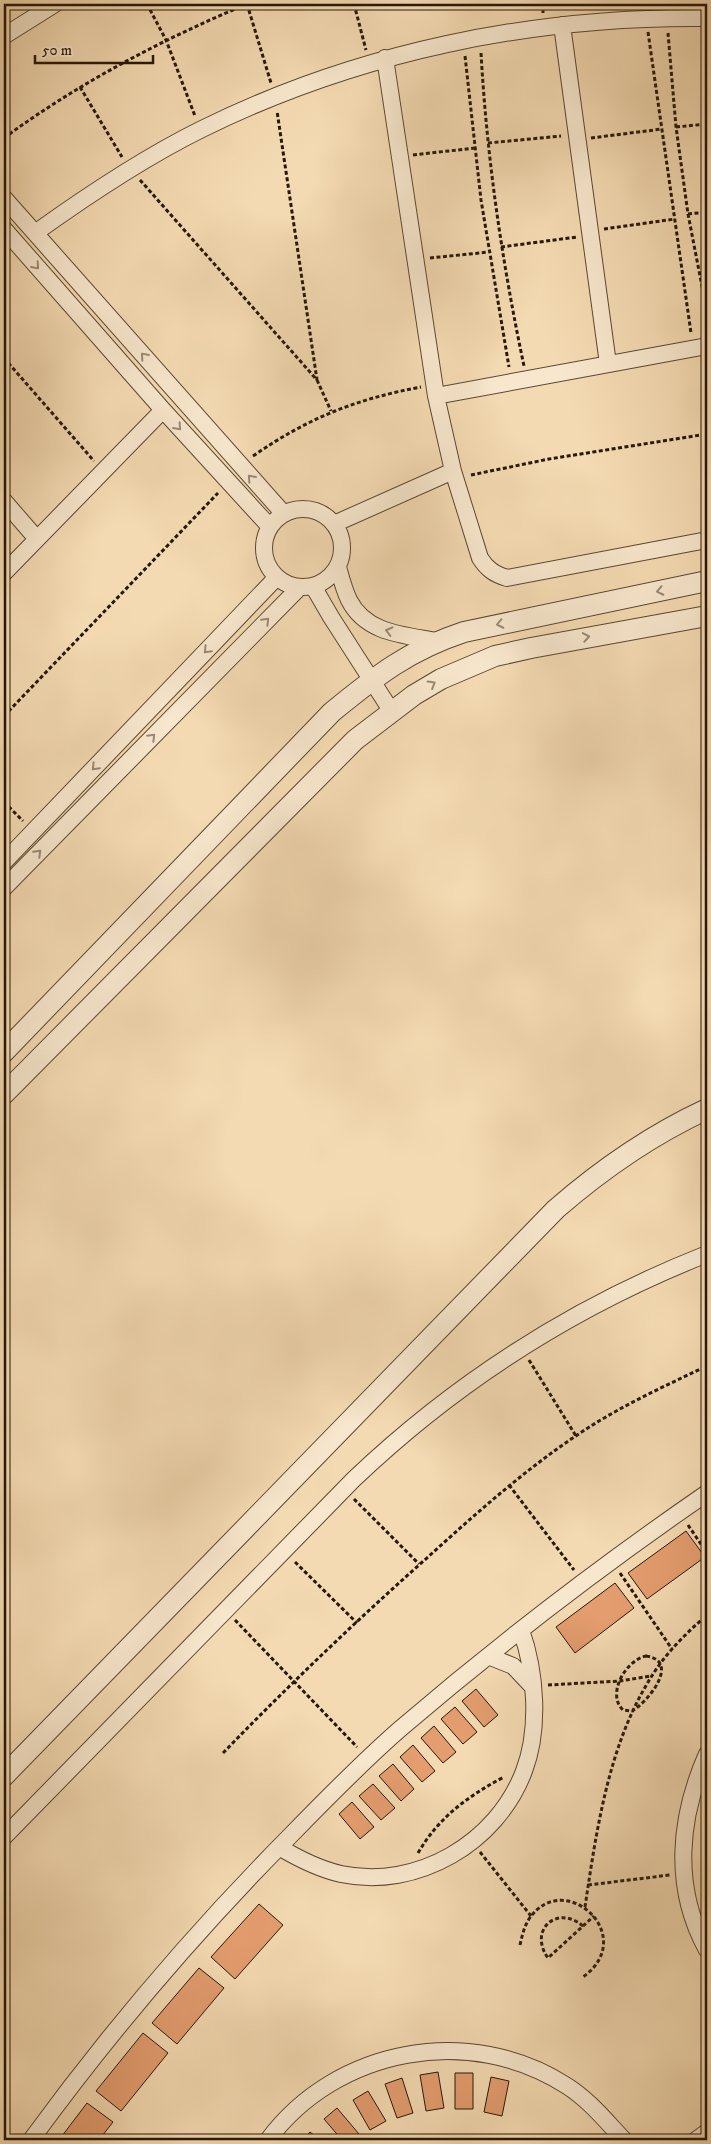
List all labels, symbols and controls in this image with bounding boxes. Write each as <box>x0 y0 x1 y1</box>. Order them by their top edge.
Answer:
scale bar <box>35 32 152 64</box>
text: 50 m <box>42 41 72 60</box>
one-way arrow <box>30 260 39 269</box>
one-way arrow <box>141 353 150 362</box>
one-way arrow <box>172 421 181 430</box>
one-way arrow <box>248 474 257 483</box>
one-way arrow <box>655 585 664 596</box>
one-way arrow <box>260 618 269 627</box>
one-way arrow <box>496 618 505 629</box>
one-way arrow <box>385 626 394 637</box>
one-way arrow <box>582 633 591 643</box>
one-way arrow <box>204 644 213 653</box>
one-way arrow <box>426 681 435 691</box>
one-way arrow <box>146 734 155 743</box>
one-way arrow <box>91 762 100 771</box>
one-way arrow <box>32 850 41 859</box>

